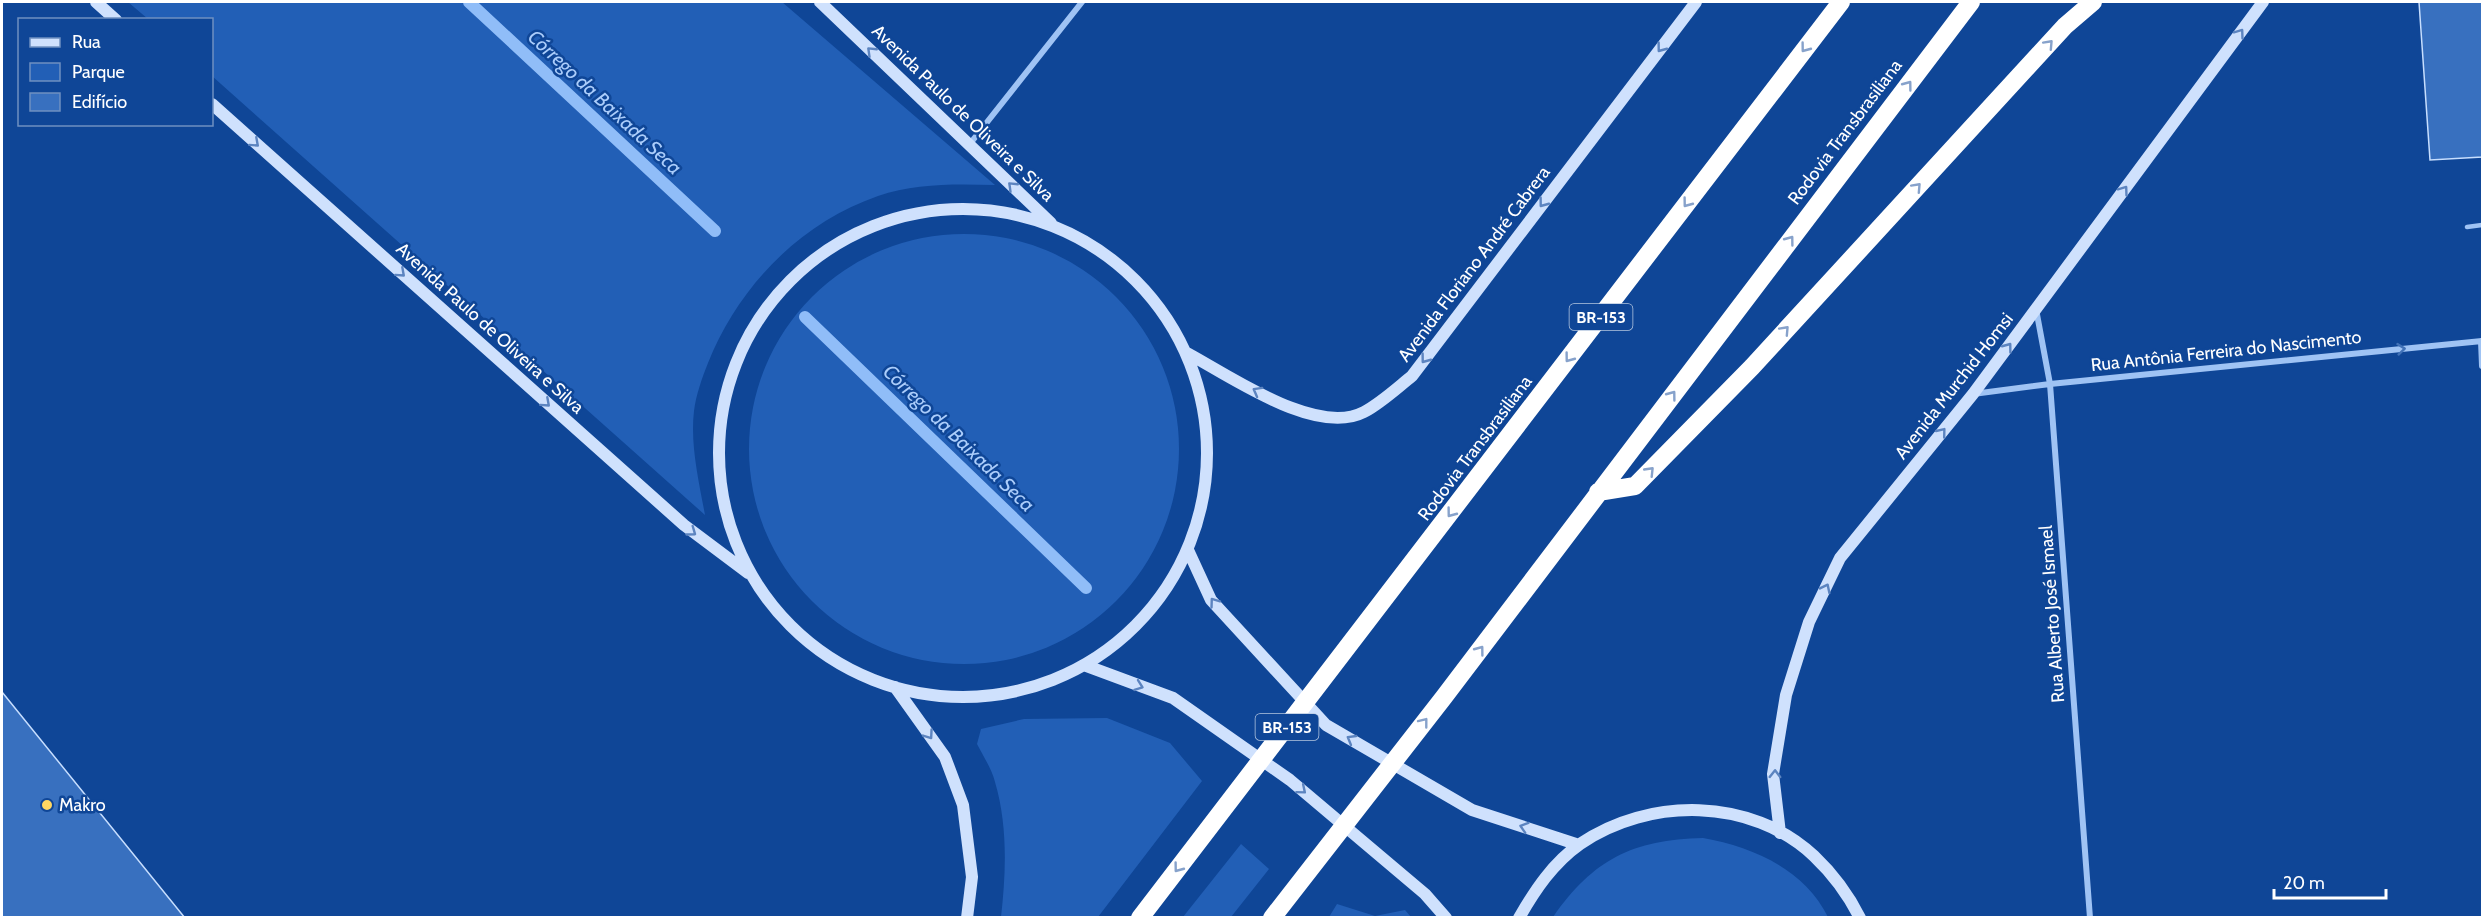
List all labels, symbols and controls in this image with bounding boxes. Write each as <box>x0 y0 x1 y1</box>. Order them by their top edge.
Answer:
legend <box>18 18 213 126</box>
street label: Avenida Paulo de Oliveira e Silva <box>867 20 1059 206</box>
water label: Córrego da Baixada Seca <box>523 25 687 179</box>
one-way arrow <box>2232 29 2243 40</box>
text: Rua <box>72 31 101 53</box>
one-way arrow <box>2042 40 2053 51</box>
one-way arrow <box>1657 41 1668 52</box>
one-way arrow <box>1802 41 1813 52</box>
one-way arrow <box>868 47 879 58</box>
street label: Rodovia Transbrasiliana <box>1783 55 1907 209</box>
text: Parque <box>72 61 125 83</box>
one-way arrow <box>1900 80 1911 91</box>
text: Edifício <box>72 91 127 113</box>
one-way arrow <box>248 136 259 147</box>
street label: Avenida Floriano André Cabrera <box>1393 162 1555 366</box>
one-way arrow <box>1009 182 1020 193</box>
one-way arrow <box>1910 183 1921 194</box>
one-way arrow <box>2117 186 2128 197</box>
one-way arrow <box>1539 197 1550 208</box>
one-way arrow <box>1684 197 1695 208</box>
one-way arrow <box>1782 235 1793 246</box>
street label: Avenida Paulo de Oliveira e Silva <box>392 238 589 418</box>
one-way arrow <box>394 266 405 277</box>
road number: BR-153 <box>1570 304 1632 330</box>
street label: Avenida Murchid Homsi <box>1890 309 2018 463</box>
street label: Rua Antônia Ferreira do Nascimento <box>2090 326 2362 376</box>
one-way arrow <box>1778 327 1789 337</box>
one-way arrow <box>2001 343 2012 354</box>
one-way arrow <box>2396 343 2405 356</box>
one-way arrow <box>1421 352 1432 363</box>
one-way arrow <box>1565 352 1576 363</box>
water label: Córrego da Baixada Seca <box>878 359 1040 517</box>
street label: Rodovia Transbrasiliana <box>1413 371 1537 525</box>
one-way arrow <box>1253 387 1263 398</box>
one-way arrow <box>1665 391 1676 402</box>
one-way arrow <box>539 396 550 407</box>
one-way arrow <box>1935 428 1946 439</box>
one-way arrow <box>1643 467 1654 477</box>
one-way arrow <box>1447 507 1458 518</box>
street label: Rua Alberto José Ismael <box>2035 524 2069 703</box>
one-way arrow <box>686 525 697 536</box>
one-way arrow <box>1818 583 1830 594</box>
one-way arrow <box>1210 597 1221 608</box>
one-way arrow <box>1472 646 1483 657</box>
one-way arrow <box>1133 678 1143 691</box>
road number: BR-153 <box>1256 714 1318 740</box>
one-way arrow <box>1417 718 1428 729</box>
one-way arrow <box>922 728 933 739</box>
one-way arrow <box>1347 734 1357 746</box>
one-way arrow <box>1768 770 1781 779</box>
one-way arrow <box>1295 783 1306 794</box>
place label: Makro <box>59 794 106 816</box>
marker: Makro <box>40 798 54 812</box>
one-way arrow <box>1519 821 1530 834</box>
one-way arrow <box>1174 862 1185 873</box>
scale bar <box>2274 862 2386 900</box>
text: 20 m <box>2283 872 2325 894</box>

